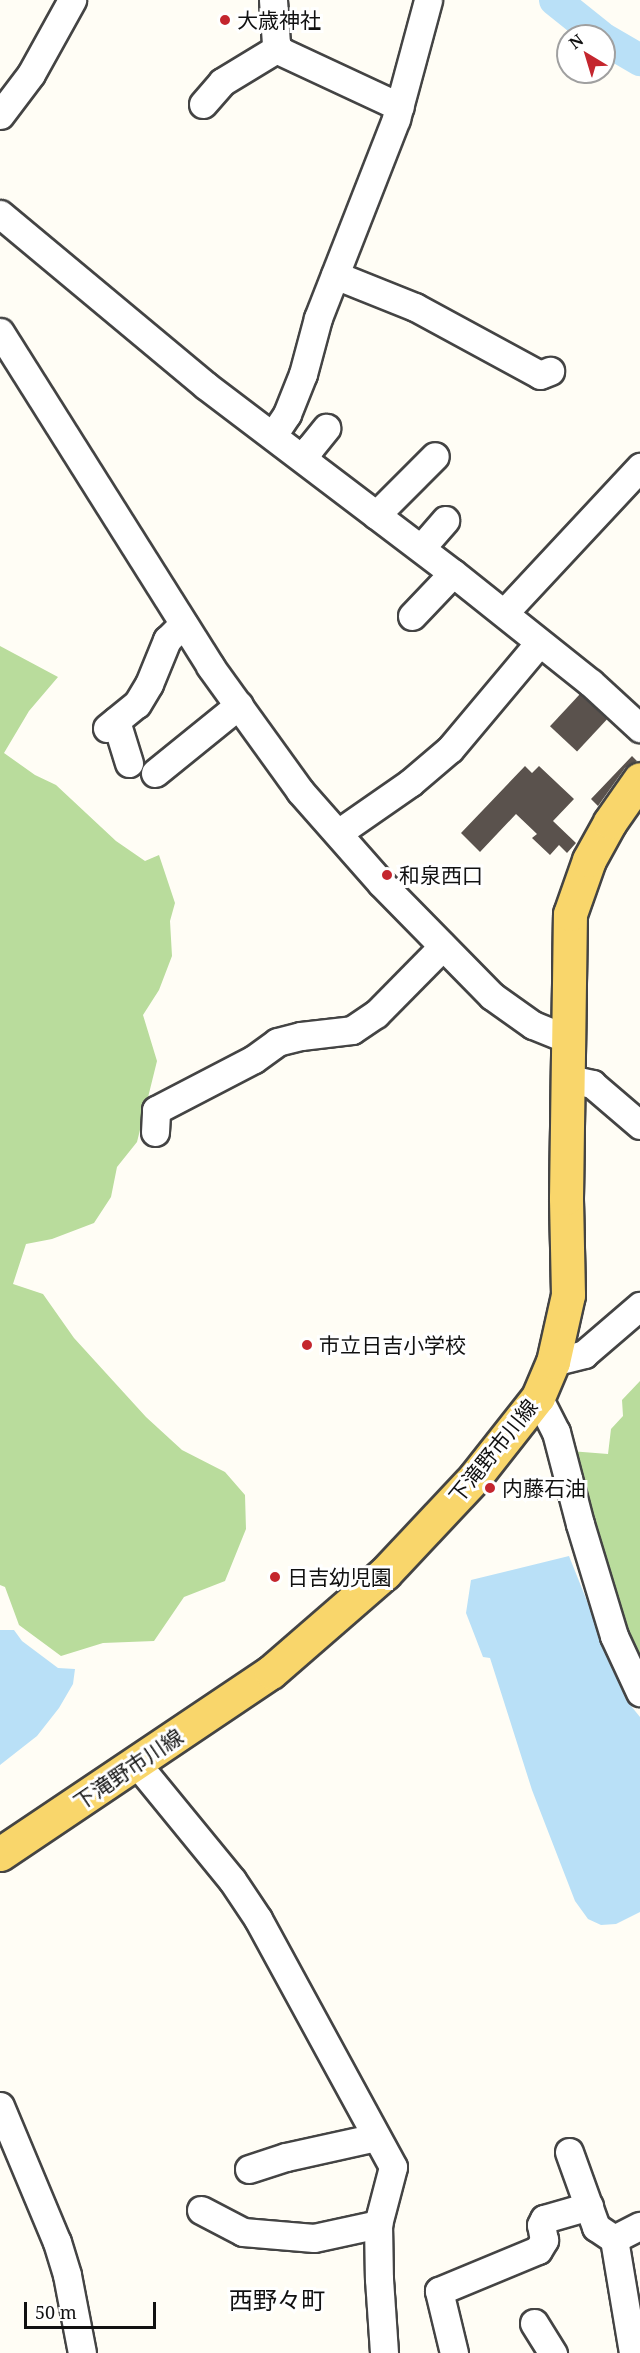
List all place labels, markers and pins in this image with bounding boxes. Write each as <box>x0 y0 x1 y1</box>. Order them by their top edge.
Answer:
place label: 大歳神社 <box>237 7 321 33</box>
marker: 大歳神社 <box>218 13 232 27</box>
place label: 和泉西口 <box>399 862 483 888</box>
marker: 和泉西口 <box>380 868 394 882</box>
place label: 市立日吉小学校 <box>319 1332 466 1358</box>
marker: 市立日吉小学校 <box>300 1338 314 1352</box>
place label: 内藤石油 <box>502 1475 586 1501</box>
marker: 内藤石油 <box>483 1481 497 1495</box>
place label: 日吉幼児園 <box>287 1564 392 1590</box>
marker: 日吉幼児園 <box>268 1570 282 1584</box>

